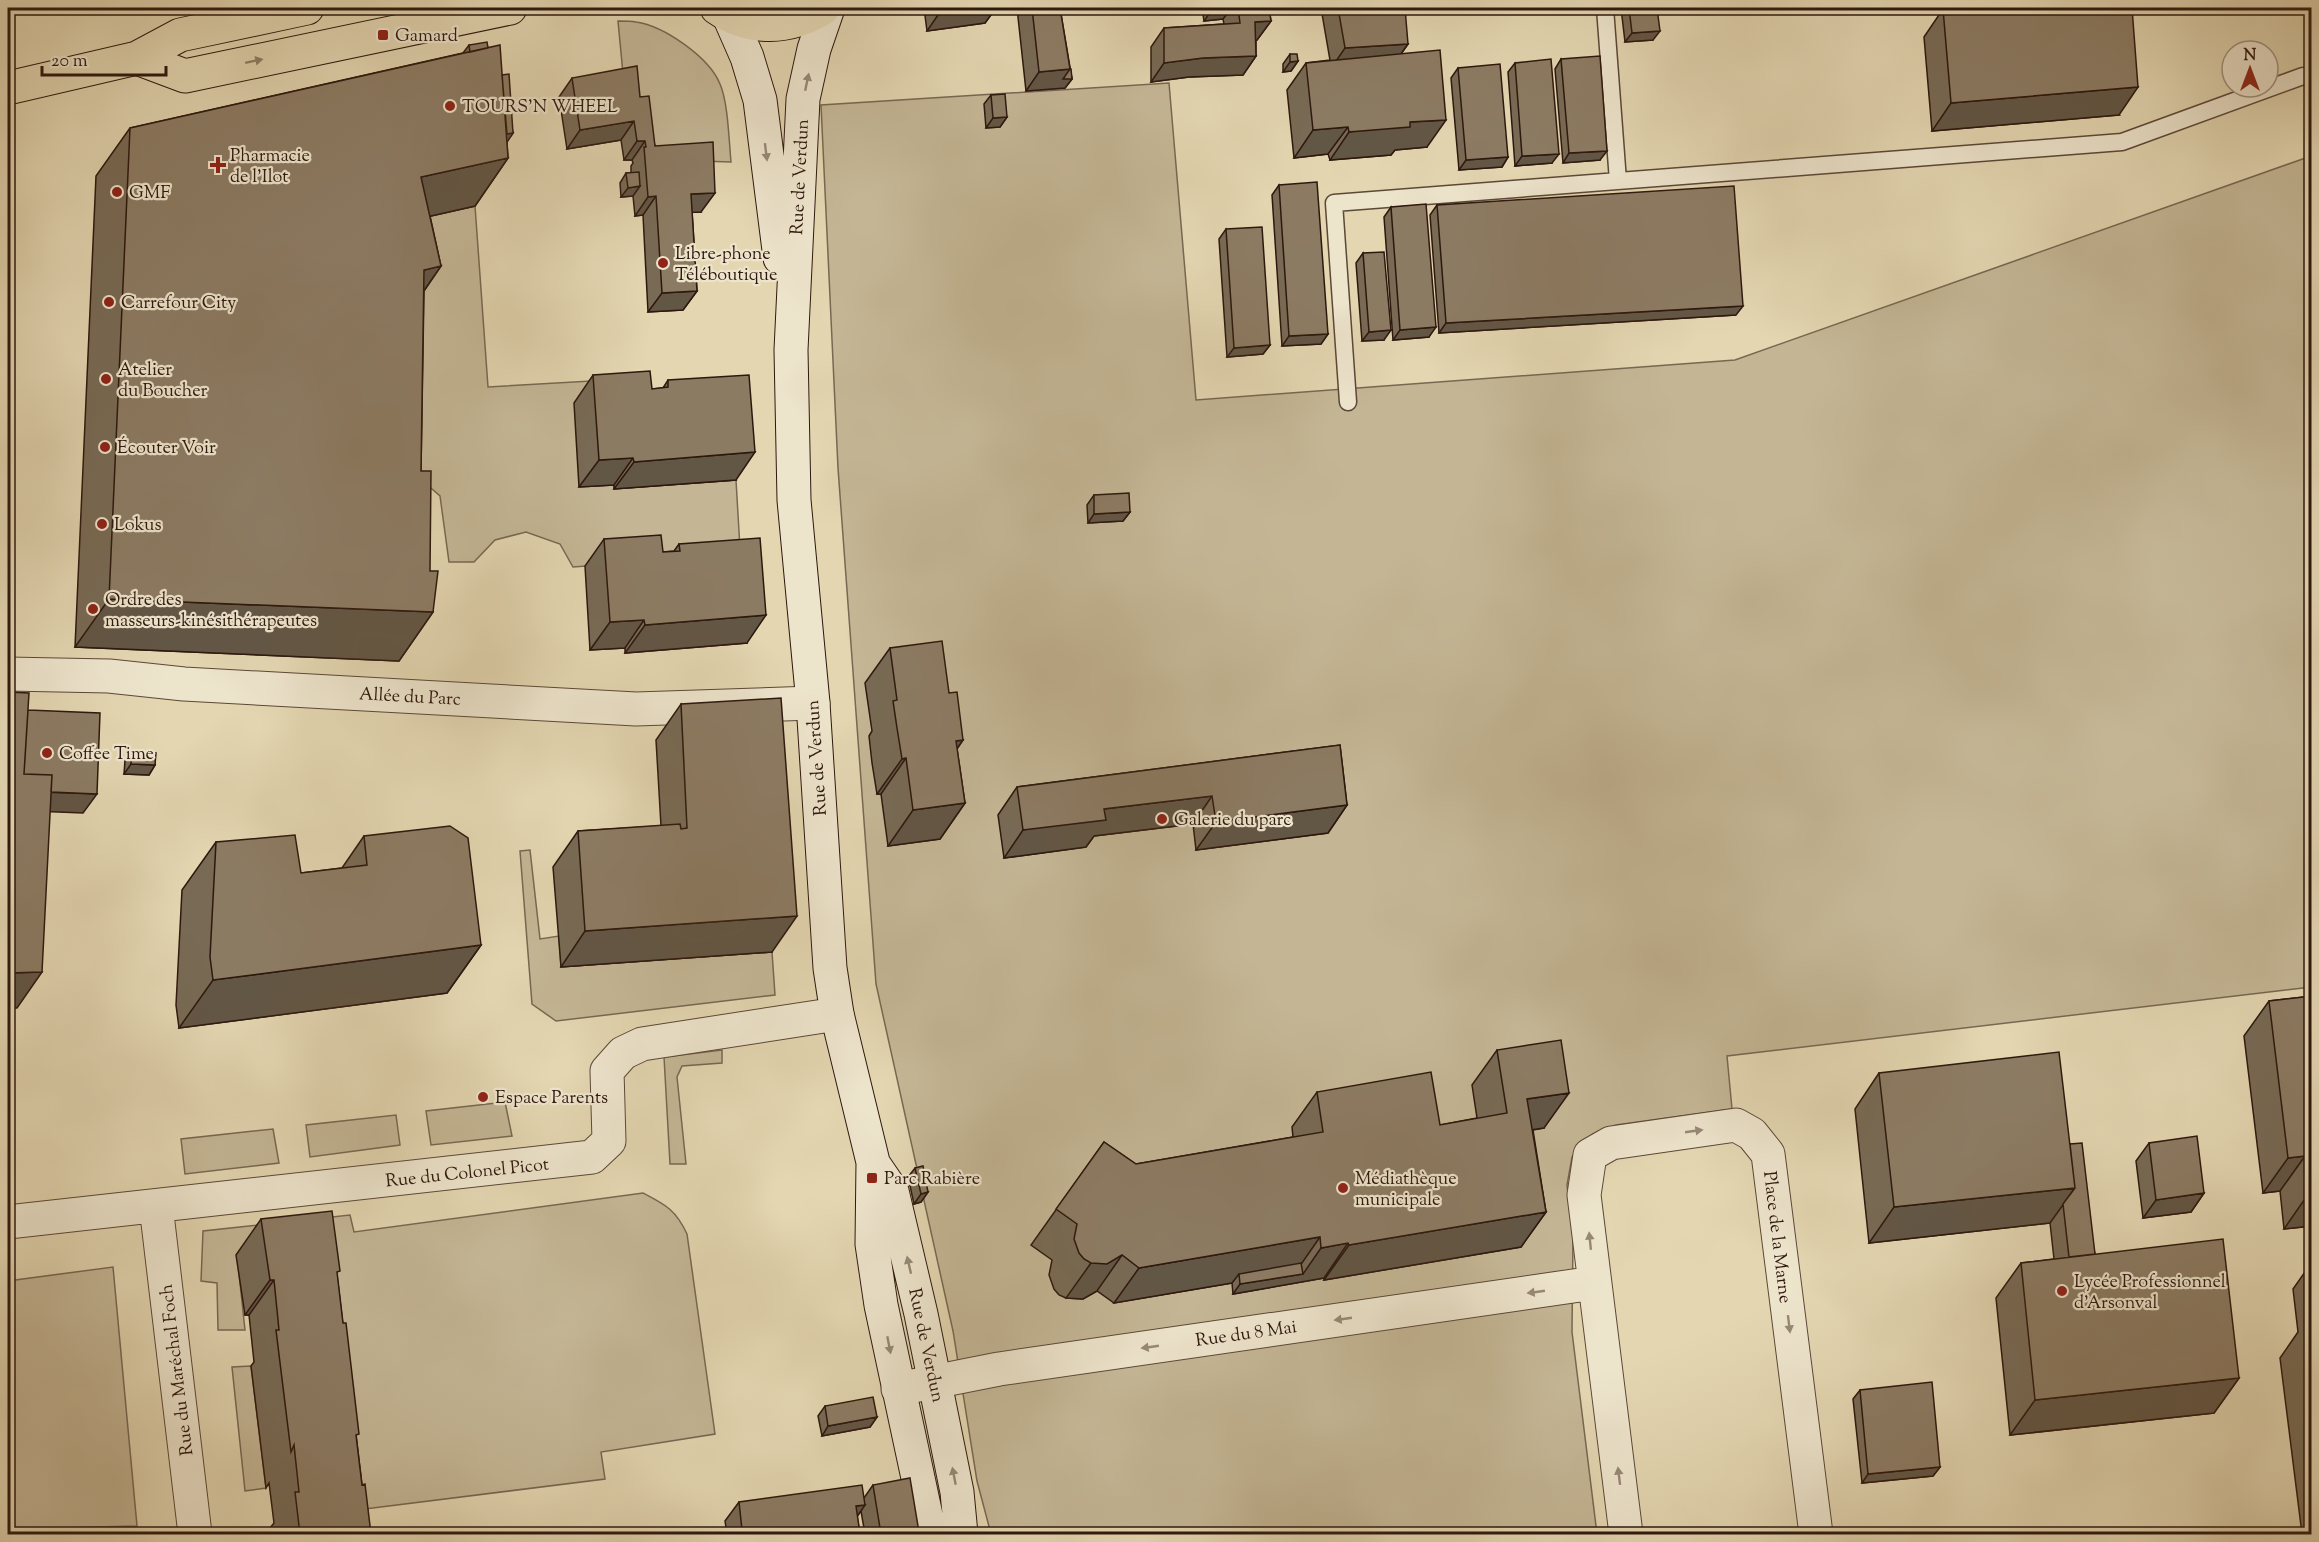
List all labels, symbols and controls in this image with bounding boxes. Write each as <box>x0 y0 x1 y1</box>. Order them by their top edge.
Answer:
place label: Gamard <box>395 24 458 50</box>
marker: Gamard <box>376 28 390 42</box>
scale bar <box>42 39 166 77</box>
north arrow <box>2220 39 2280 99</box>
text: N <box>2244 45 2257 68</box>
text: 20 m <box>51 49 88 75</box>
one-way arrow <box>245 56 264 65</box>
one-way arrow <box>802 72 812 91</box>
place label: TOURS'N WHEEL <box>462 95 618 121</box>
marker: TOURS'N WHEEL <box>443 99 457 113</box>
street label: Rue de Verdun <box>785 118 817 236</box>
one-way arrow <box>762 143 771 162</box>
place label: Pharmacie de l'Ilot <box>230 144 310 191</box>
marker: Pharmacie de l'Ilot <box>211 158 225 172</box>
place label: GMF <box>129 181 170 207</box>
marker: GMF <box>110 185 124 199</box>
place label: Libre-phone Téléboutique <box>675 242 777 289</box>
marker: Libre-phone Téléboutique <box>656 256 670 270</box>
place label: Carrefour City <box>121 291 236 317</box>
marker: Carrefour City <box>102 295 116 309</box>
place label: Atelier du Boucher <box>118 358 208 405</box>
marker: Atelier du Boucher <box>99 372 113 386</box>
place label: Écouter Voir <box>117 436 216 462</box>
marker: Écouter Voir <box>98 440 112 454</box>
place label: Lokus <box>114 513 162 539</box>
marker: Lokus <box>95 517 109 531</box>
place label: Ordre des masseurs-kinésithérapeutes <box>105 588 317 635</box>
marker: Ordre des masseurs-kinésithérapeutes <box>86 602 100 616</box>
street label: Allée du Parc <box>358 682 462 714</box>
street label: Rue de Verdun <box>801 699 835 817</box>
place label: Coffee Time <box>59 742 154 768</box>
marker: Coffee Time <box>40 746 54 760</box>
place label: Galerie du parc <box>1174 808 1291 834</box>
marker: Galerie du parc <box>1155 812 1169 826</box>
place label: Espace Parents <box>495 1086 608 1112</box>
marker: Espace Parents <box>476 1090 490 1104</box>
one-way arrow <box>1684 1126 1703 1135</box>
street label: Rue du Colonel Picot <box>384 1152 550 1196</box>
place label: Parc Rabière <box>884 1167 980 1193</box>
place label: Médiathèque municipale <box>1355 1167 1457 1214</box>
street label: Place de la Marne <box>1755 1170 1797 1305</box>
marker: Parc Rabière <box>865 1171 879 1185</box>
marker: Médiathèque municipale <box>1336 1181 1350 1195</box>
one-way arrow <box>1585 1232 1594 1251</box>
one-way arrow <box>904 1256 914 1274</box>
place label: Lycée Professionnel d'Arsonval <box>2074 1270 2226 1317</box>
street label: Rue du Maréchal Foch <box>154 1282 201 1457</box>
marker: Lycée Professionnel d'Arsonval <box>2055 1284 2069 1298</box>
street label: Rue de Verdun <box>900 1286 950 1405</box>
one-way arrow <box>1527 1287 1546 1296</box>
street label: Rue du 8 Mai <box>1194 1315 1299 1355</box>
one-way arrow <box>1334 1315 1353 1324</box>
one-way arrow <box>1784 1315 1794 1334</box>
one-way arrow <box>885 1335 894 1354</box>
one-way arrow <box>1141 1342 1160 1351</box>
one-way arrow <box>949 1467 958 1486</box>
one-way arrow <box>1614 1467 1624 1486</box>

